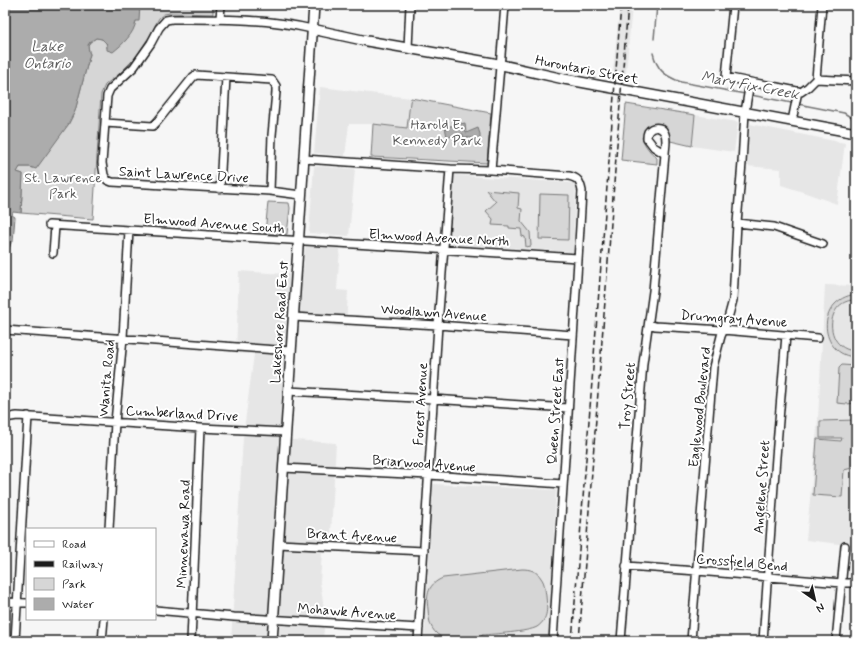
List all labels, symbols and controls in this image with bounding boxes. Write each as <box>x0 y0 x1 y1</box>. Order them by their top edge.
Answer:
water label: Lake Ontario <box>23 37 71 74</box>
street label: Hurontario Street <box>534 51 641 89</box>
water label: Mary Fix Creek <box>699 67 801 105</box>
park label: Harold E. Kennedy Park <box>392 116 482 150</box>
street label: Saint Lawrence Drive <box>119 163 249 187</box>
park label: St. Lawrence Park <box>24 169 102 203</box>
street label: Elmwood Avenue South <box>143 210 285 238</box>
street label: Elmwood Avenue North <box>368 225 510 251</box>
street label: Lakeshore Road East <box>267 260 293 384</box>
street label: Woodlawn Avenue <box>380 300 488 326</box>
street label: Drumgray Avenue <box>680 306 788 332</box>
street label: Wanita Road <box>95 339 119 418</box>
street label: Eaglewood Boulevard <box>685 346 715 468</box>
street label: Queen Street East <box>543 357 569 465</box>
street label: Forest Avenue <box>410 362 432 446</box>
street label: Troy Street <box>616 362 640 430</box>
street label: Cumberland Drive <box>125 402 239 426</box>
street label: Angelene Street <box>750 440 776 535</box>
street label: Briarwood Avenue <box>372 451 476 477</box>
street label: Minnewawa Road <box>173 479 195 589</box>
street label: Brant Avenue <box>306 525 398 547</box>
legend <box>26 528 156 620</box>
text: Road <box>62 537 86 553</box>
street label: Crossfield Bend <box>695 550 788 576</box>
text: Railway <box>62 557 104 573</box>
text: Park <box>62 577 86 593</box>
north arrow <box>795 580 835 620</box>
text: Water <box>62 597 94 613</box>
street label: Mohawk Avenue <box>297 600 397 624</box>
text: N <box>813 600 827 615</box>

